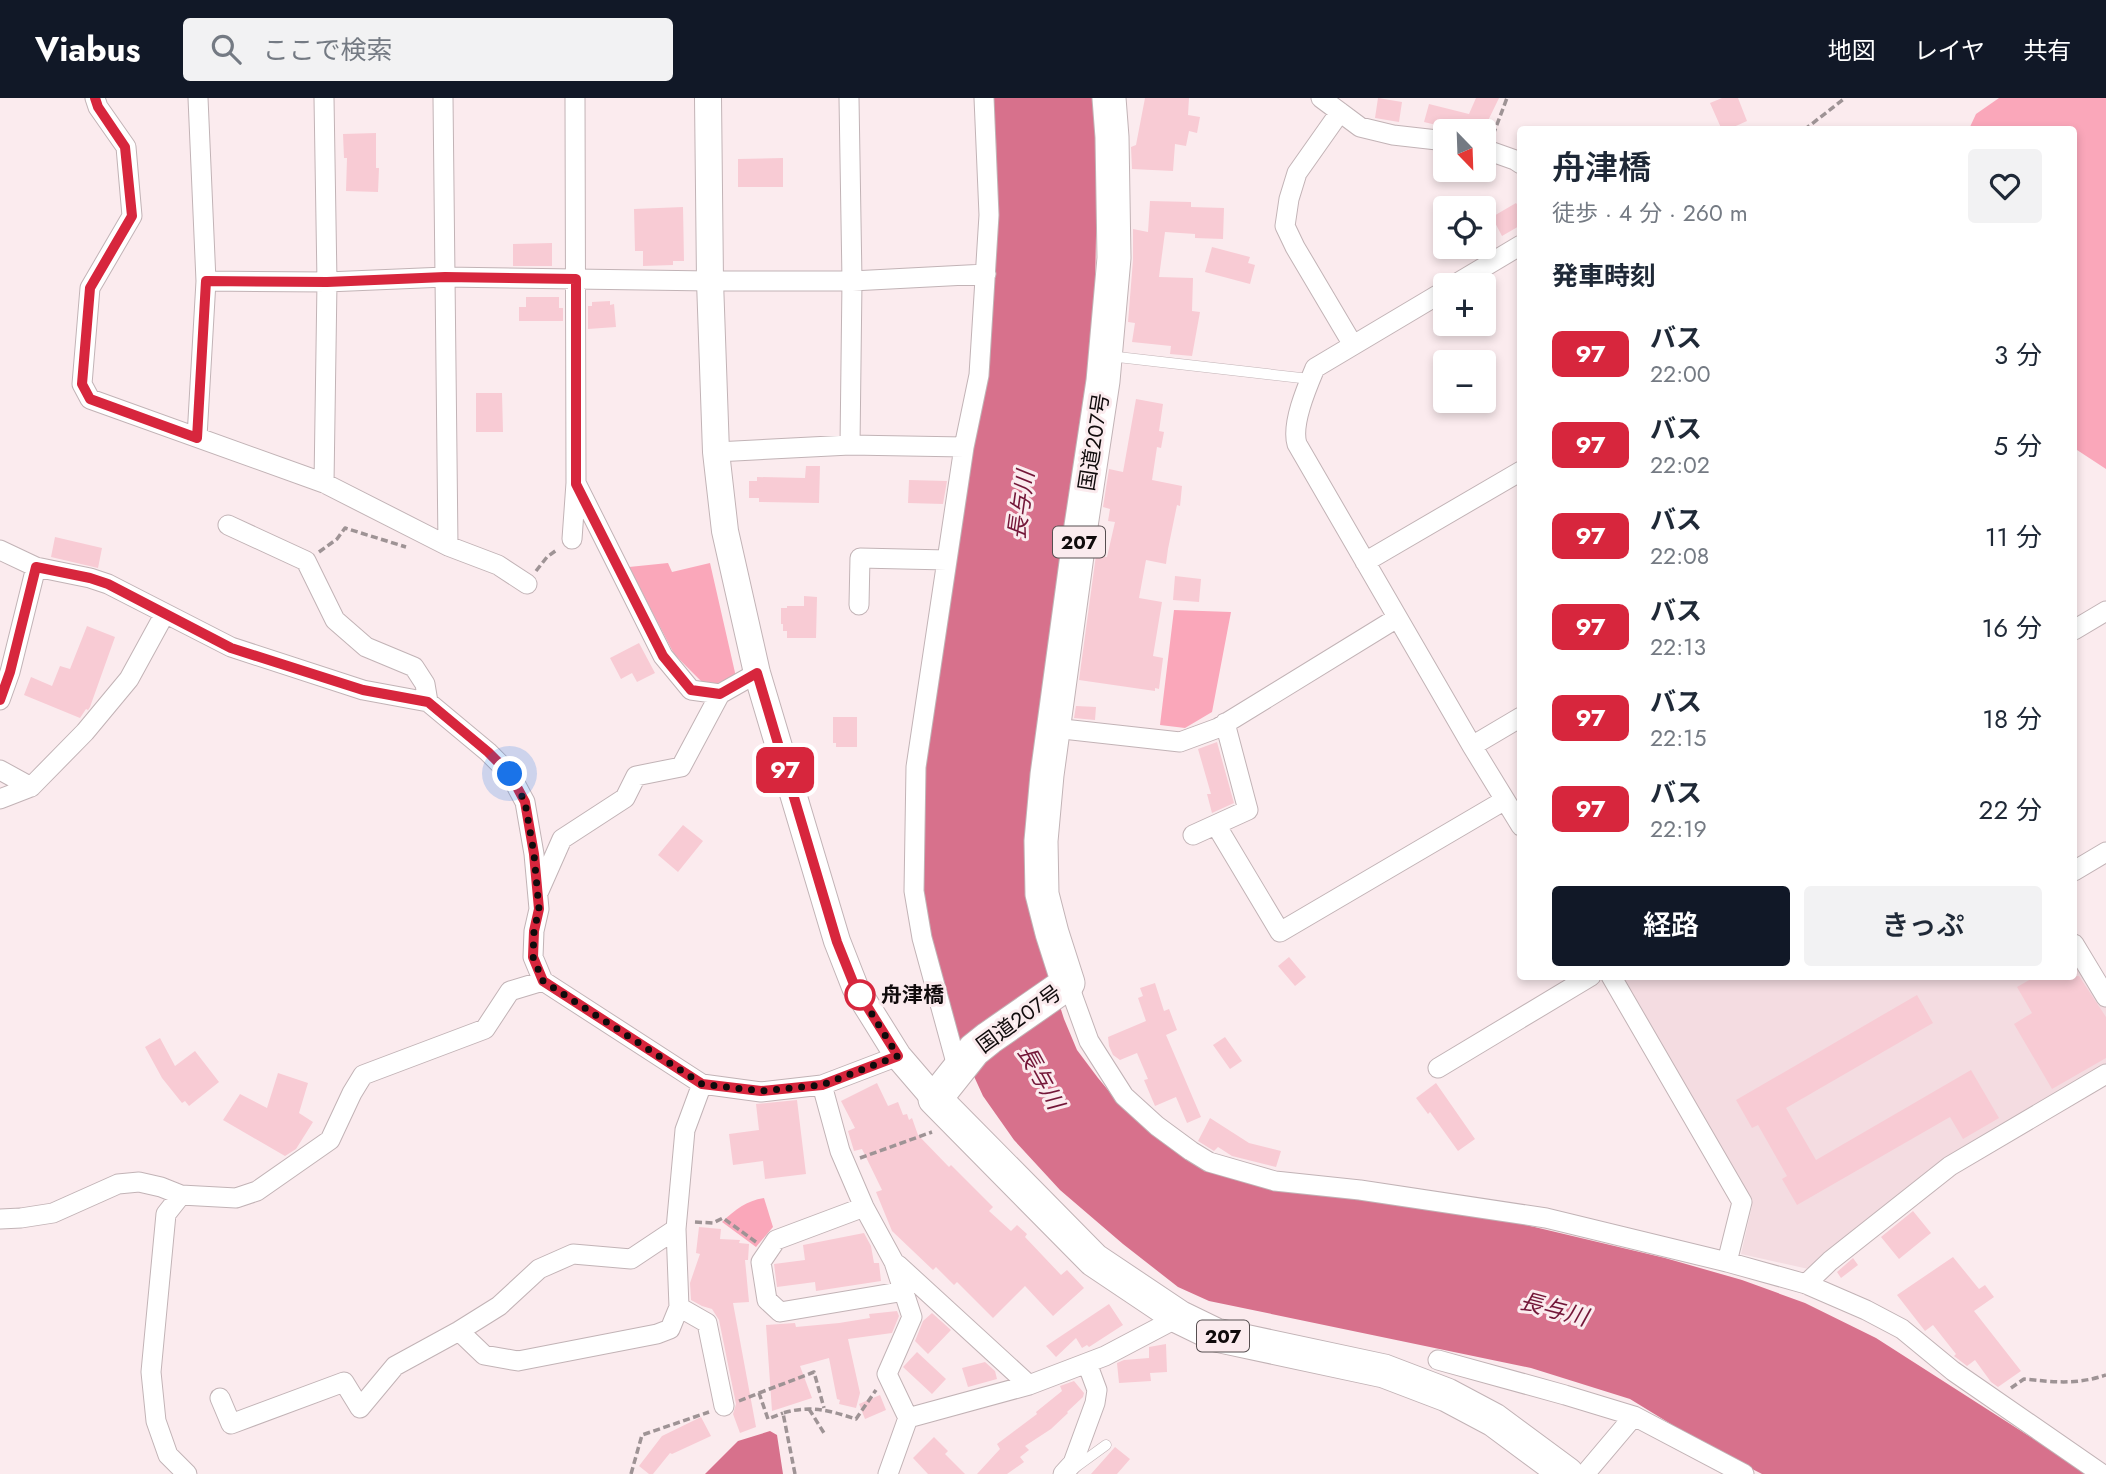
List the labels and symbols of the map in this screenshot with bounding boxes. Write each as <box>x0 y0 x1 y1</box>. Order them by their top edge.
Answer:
north arrow <box>1433 119 1496 182</box>
street label: 国道207号 <box>1071 391 1117 493</box>
water label: 長与川 <box>999 465 1043 542</box>
road number: 207 <box>1053 526 1105 558</box>
line badge: 97 <box>754 747 816 793</box>
your location <box>492 756 527 791</box>
street label: 国道207号 <box>970 978 1068 1060</box>
marker: 舟津橋 <box>845 980 875 1010</box>
place label: 舟津橋 <box>881 980 944 1010</box>
water label: 長与川 <box>1009 1039 1074 1118</box>
water label: 長与川 <box>1516 1284 1595 1335</box>
road number: 207 <box>1197 1320 1249 1352</box>

